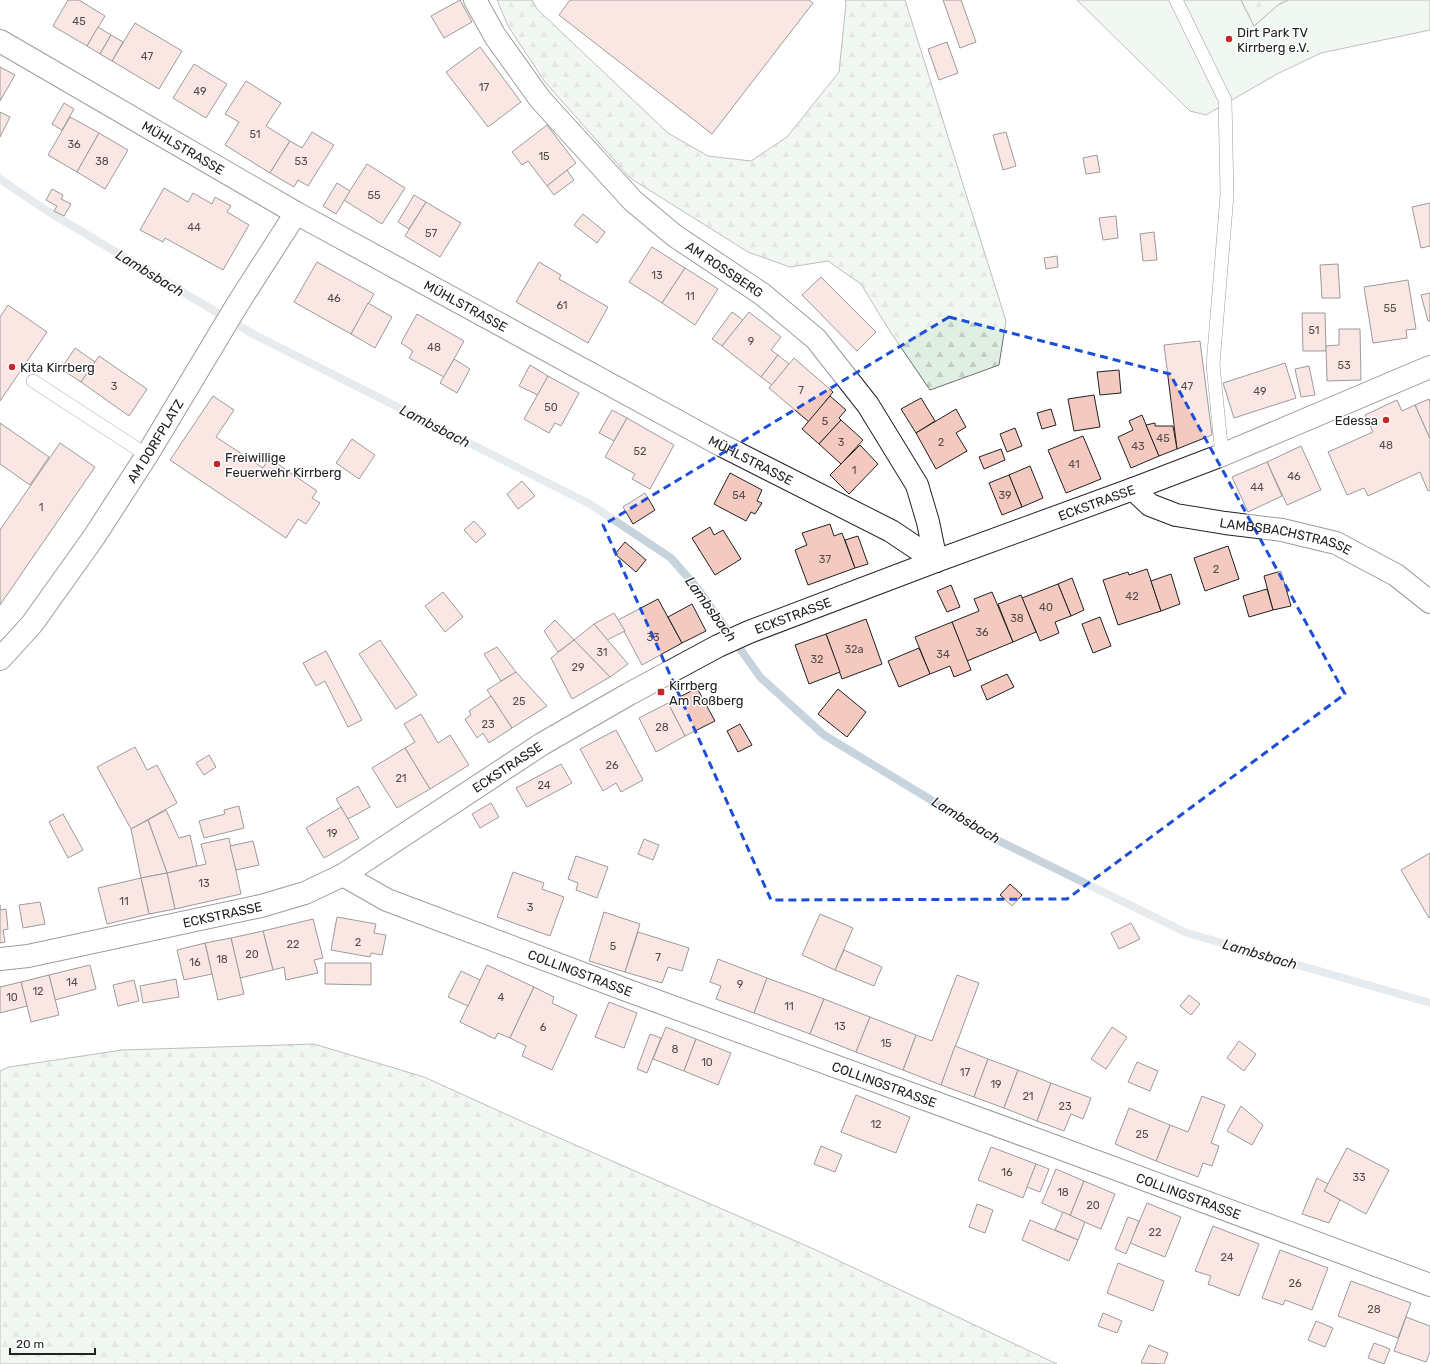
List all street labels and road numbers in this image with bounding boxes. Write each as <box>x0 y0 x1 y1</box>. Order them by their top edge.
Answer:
street label: MÜHLSTRASSE <box>139 118 227 178</box>
street label: AM ROSSBERG <box>683 238 766 301</box>
street label: MÜHLSTRASSE <box>421 277 510 335</box>
street label: AM DORFPLATZ <box>124 397 187 486</box>
street label: MÜHLSTRASSE <box>706 433 796 488</box>
street label: ECKSTRASSE <box>1056 482 1137 524</box>
street label: LAMBSBACHSTRASSE <box>1218 515 1354 558</box>
street label: ECKSTRASSE <box>753 594 834 637</box>
street label: ECKSTRASSE <box>470 739 545 796</box>
street label: ECKSTRASSE <box>181 899 264 931</box>
street label: COLLINGSTRASSE <box>526 947 634 1000</box>
street label: COLLINGSTRASSE <box>830 1059 939 1111</box>
street label: COLLINGSTRASSE <box>1134 1170 1243 1222</box>

